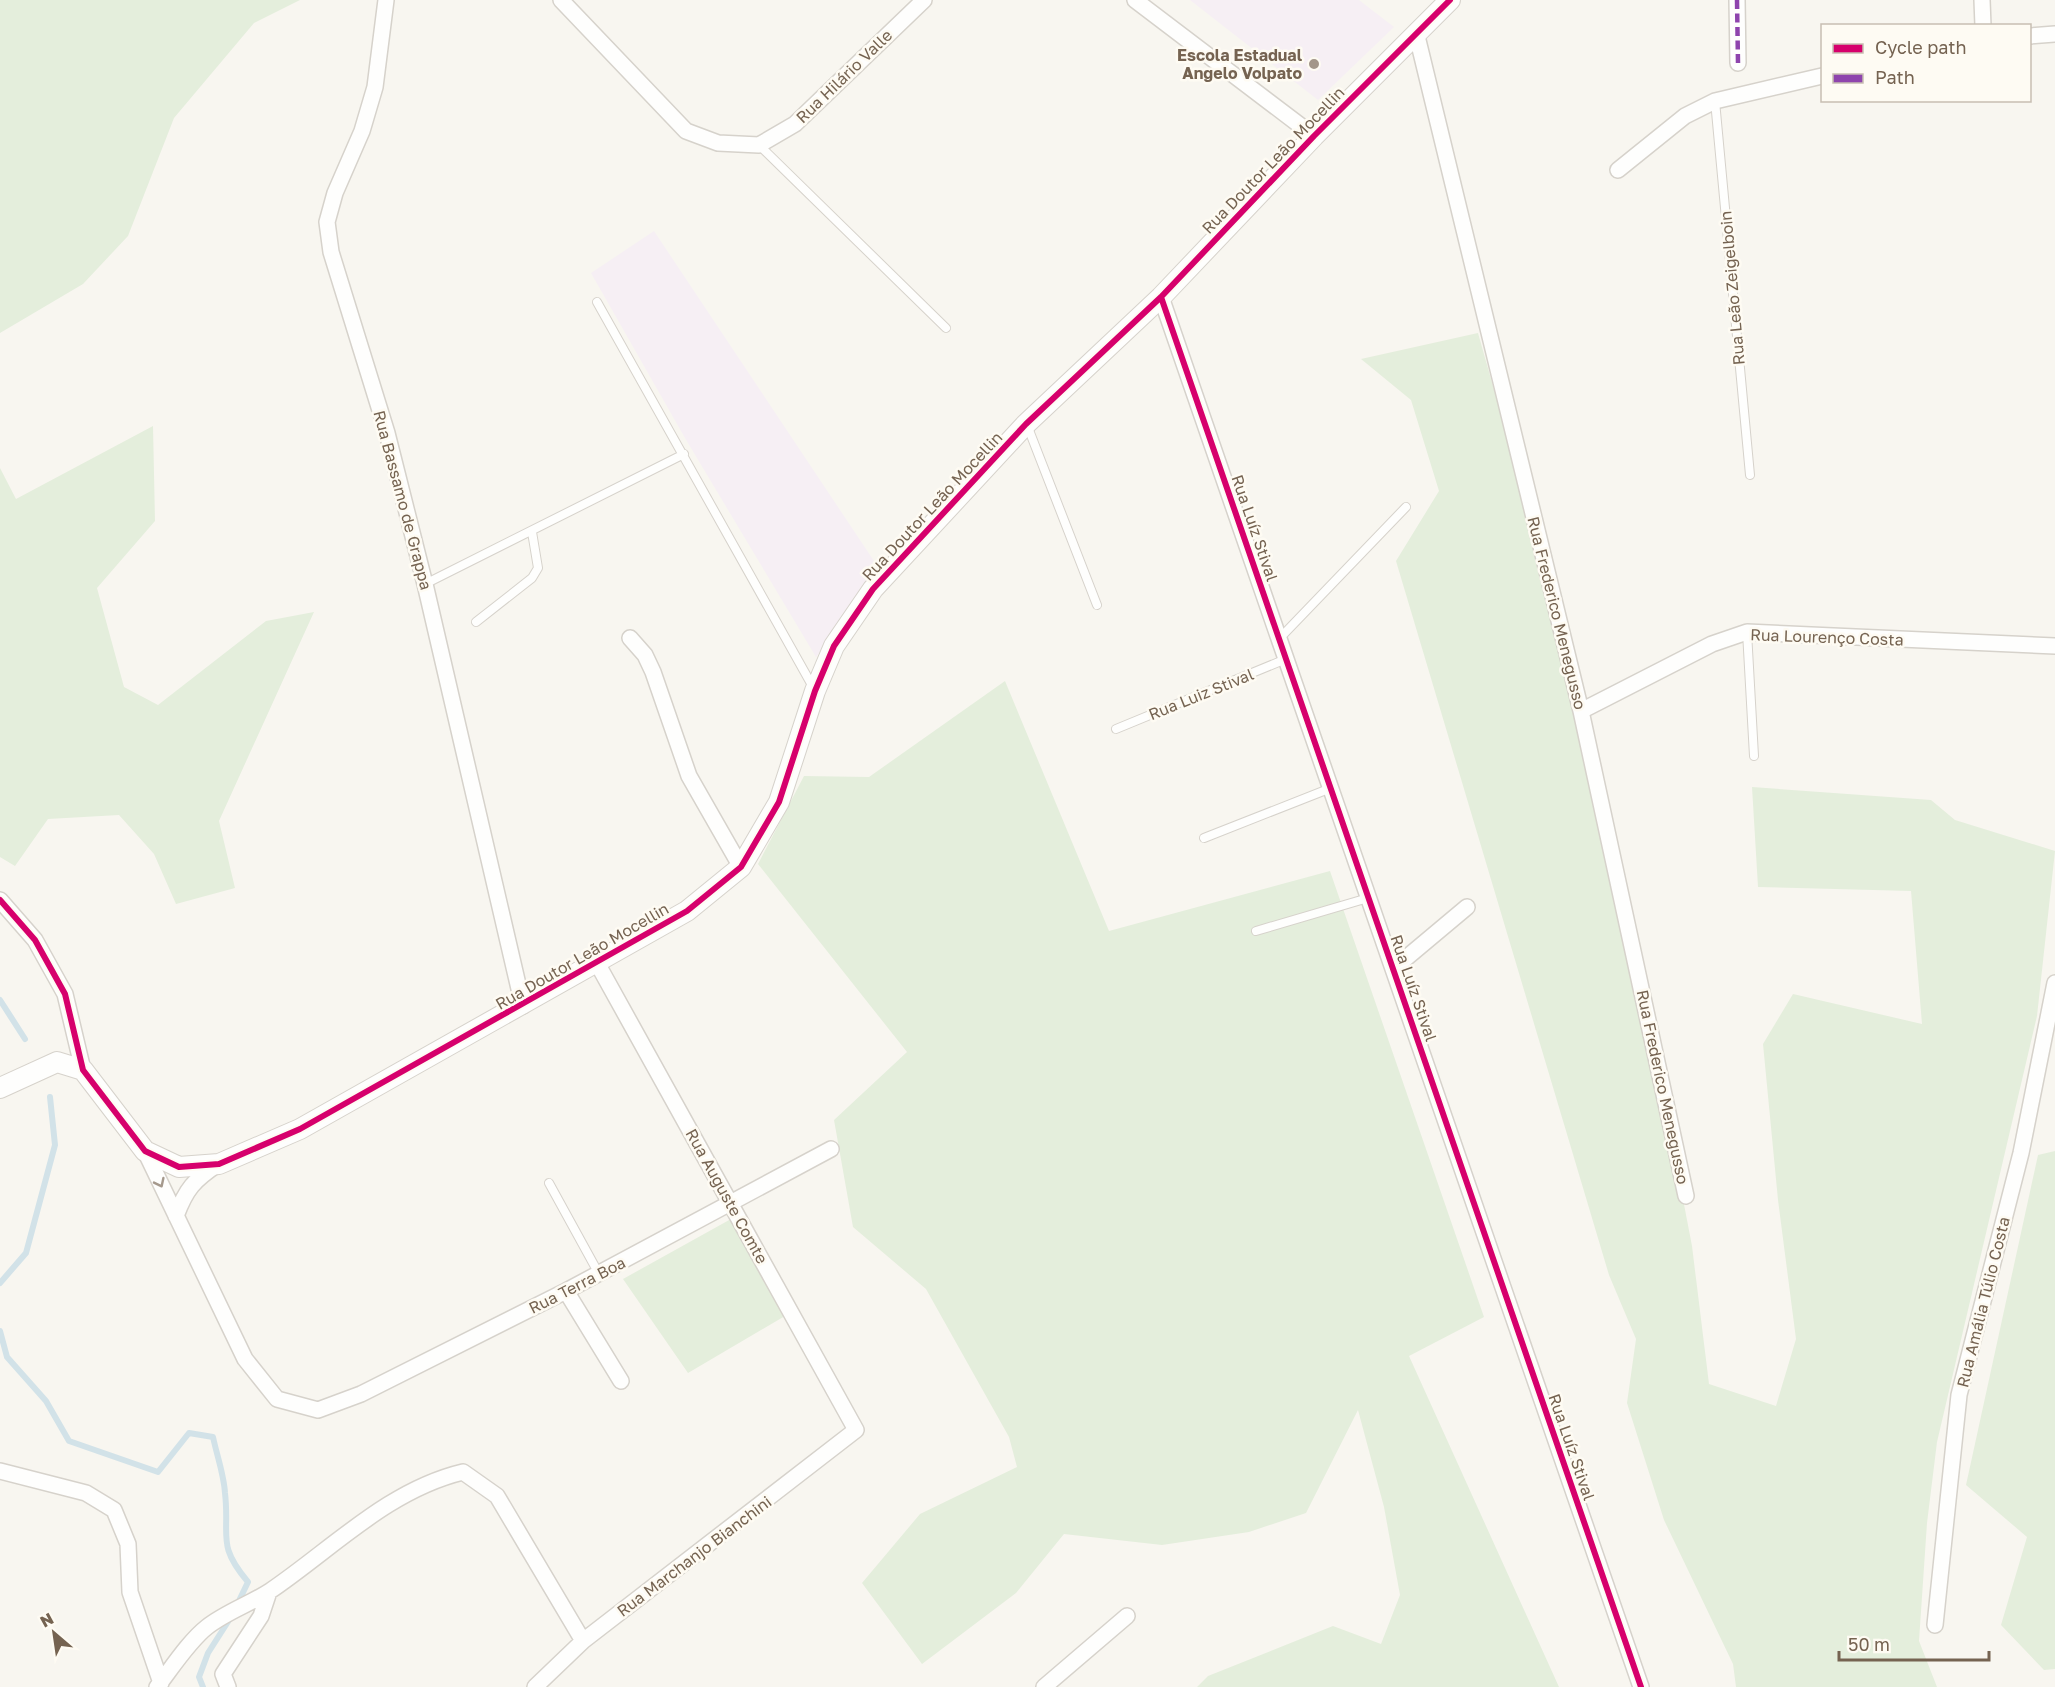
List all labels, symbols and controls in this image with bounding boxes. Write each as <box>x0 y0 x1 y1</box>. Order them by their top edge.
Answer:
legend <box>1821 24 2031 102</box>
street label: Rua Hilário Valle <box>792 25 896 127</box>
text: Cycle path <box>1875 36 1967 58</box>
place label: Escola Estadual Angelo Volpato <box>1177 45 1303 83</box>
marker: Escola Estadual Angelo Volpato <box>1307 57 1321 71</box>
text: Path <box>1875 66 1915 88</box>
street label: Rua Doutor Leão Mocellin <box>1198 82 1348 238</box>
street label: Rua Leão Zeigelboin <box>1715 210 1749 366</box>
street label: Rua Bassamo de Grappa <box>369 408 437 592</box>
street label: Rua Doutor Leão Mocellin <box>858 427 1006 585</box>
street label: Rua Luíz Stival <box>1227 472 1283 584</box>
street label: Rua Frederico Menegusso <box>1523 514 1591 712</box>
street label: Rua Lourenço Costa <box>1750 624 1904 650</box>
street label: Rua Luiz Stival <box>1146 664 1256 724</box>
street label: Rua Doutor Leão Mocellin <box>492 898 672 1014</box>
street label: Rua Luíz Stival <box>1386 932 1442 1044</box>
street label: Rua Frederico Menegusso <box>1633 988 1693 1186</box>
street label: Rua Auguste Comte <box>682 1125 772 1267</box>
one-way arrow <box>153 1177 165 1188</box>
street label: Rua Amália Túlio Costa <box>1952 1215 2014 1389</box>
street label: Rua Terra Boa <box>525 1252 629 1318</box>
street label: Rua Luíz Stival <box>1544 1391 1600 1503</box>
street label: Rua Marchanjo Bianchini <box>613 1491 775 1621</box>
north arrow <box>24 1603 84 1663</box>
text: N <box>37 1608 57 1632</box>
scale bar <box>1839 1624 1989 1662</box>
text: 50 m <box>1848 1633 1890 1655</box>

